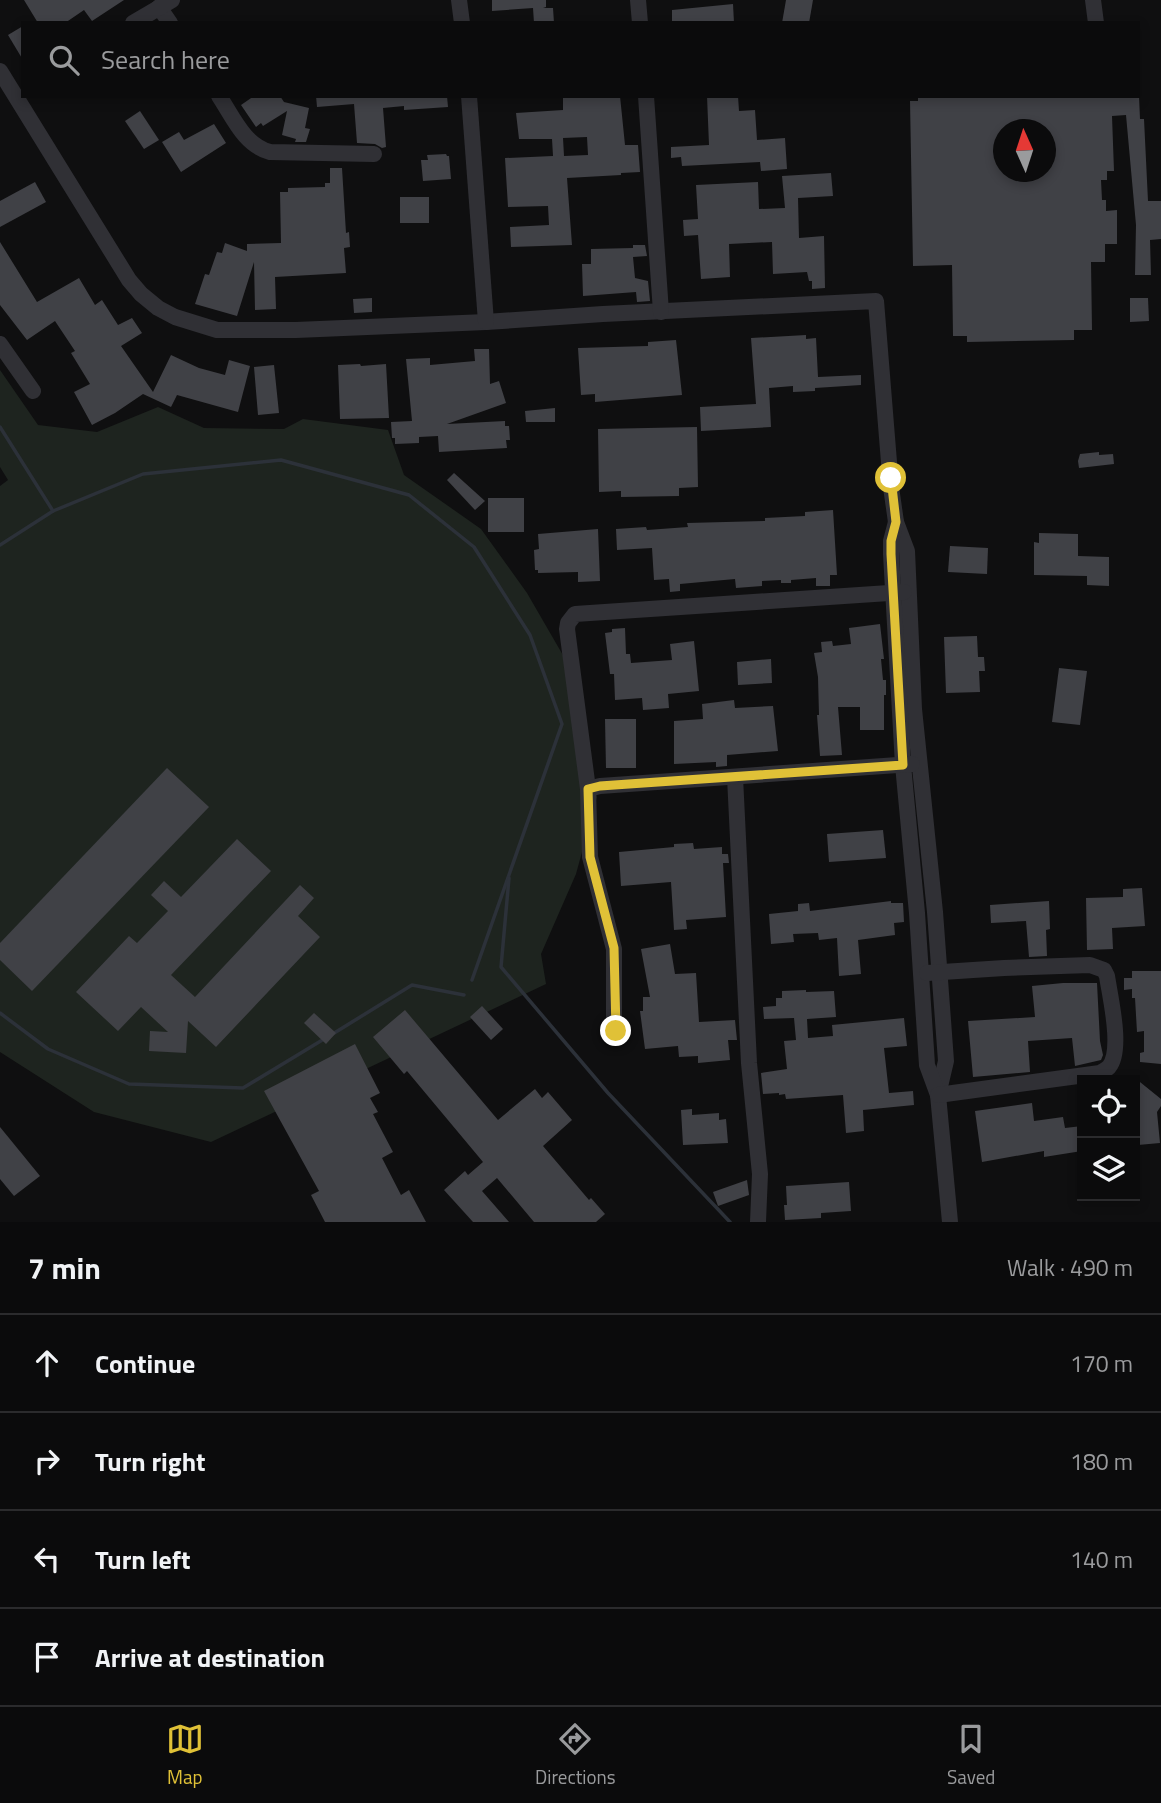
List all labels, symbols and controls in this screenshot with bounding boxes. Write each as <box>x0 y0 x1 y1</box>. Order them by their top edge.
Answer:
search box <box>21 21 1140 98</box>
text: Search here <box>101 40 230 79</box>
icon: search <box>45 41 83 79</box>
north arrow <box>993 119 1056 182</box>
route start <box>875 462 906 493</box>
route end <box>600 1015 631 1046</box>
map controls <box>1077 1075 1140 1201</box>
button: locate <box>1077 1075 1140 1138</box>
button: layers <box>1077 1138 1140 1201</box>
text: 7 min <box>28 1245 101 1291</box>
text: Walk · 490 m <box>1007 1250 1133 1285</box>
icon: ahead <box>28 1344 66 1382</box>
text: Continue <box>95 1344 195 1383</box>
text: 170 m <box>1070 1346 1133 1381</box>
icon: right <box>28 1442 66 1480</box>
text: Turn right <box>95 1442 206 1481</box>
text: 180 m <box>1070 1444 1133 1479</box>
icon: left <box>28 1540 66 1578</box>
text: Turn left <box>95 1540 190 1579</box>
text: 140 m <box>1070 1542 1133 1577</box>
icon: arrive <box>28 1638 66 1676</box>
text: Arrive at destination <box>95 1638 325 1677</box>
tab: Map <box>166 1720 204 1791</box>
tab: Directions <box>535 1720 616 1791</box>
tab: Saved <box>947 1720 995 1791</box>

